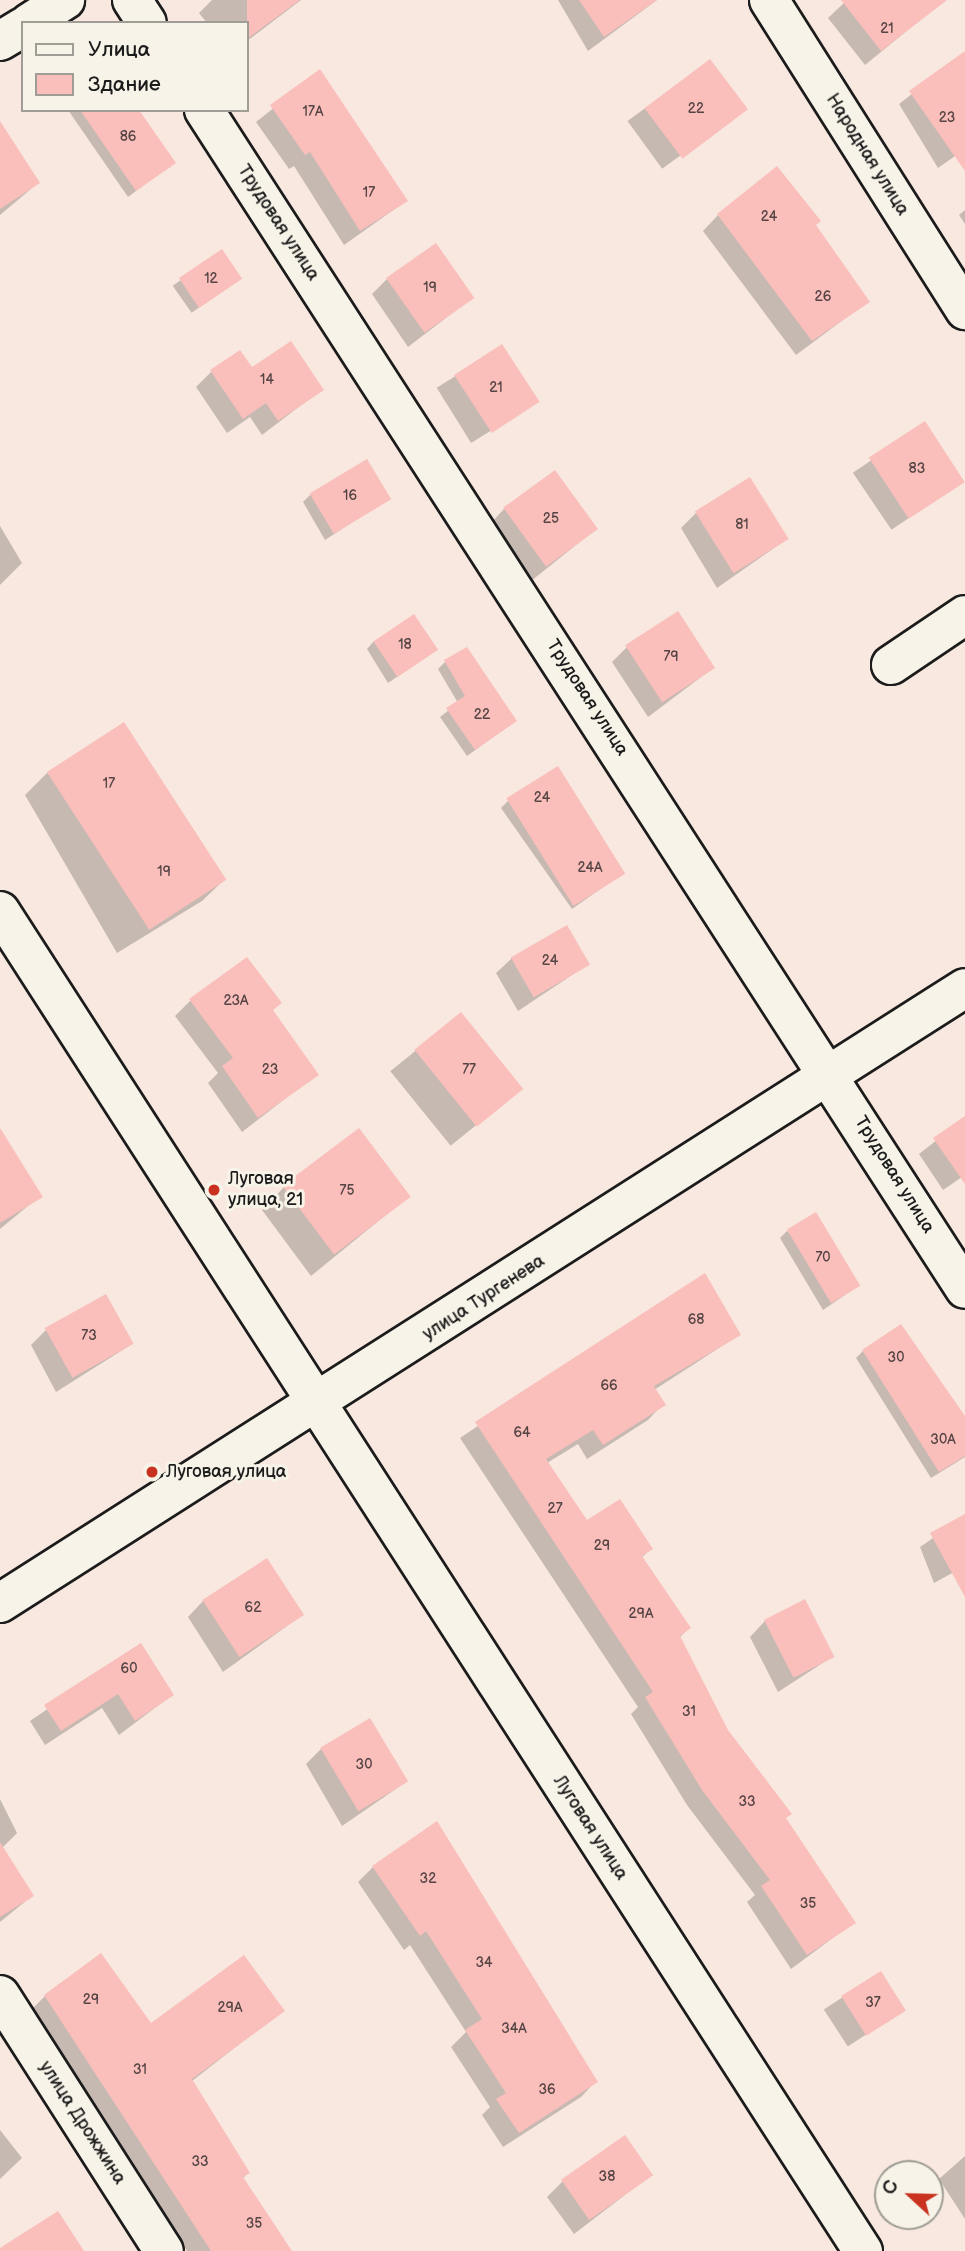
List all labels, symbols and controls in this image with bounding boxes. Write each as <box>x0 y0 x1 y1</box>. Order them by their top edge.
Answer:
legend <box>21 21 248 112</box>
house number: 21 <box>880 21 894 37</box>
text: Улица <box>88 37 150 62</box>
text: Здание <box>88 72 161 97</box>
street label: Народная улица <box>821 90 913 220</box>
house number: 22 <box>688 101 704 117</box>
house number: 17А <box>303 104 323 120</box>
house number: 23 <box>939 110 955 126</box>
house number: 86 <box>120 129 136 145</box>
street label: Трудовая улица <box>232 161 324 285</box>
house number: 17 <box>363 185 375 201</box>
house number: 24 <box>761 209 777 225</box>
house number: 12 <box>204 271 218 287</box>
house number: 19 <box>423 280 437 296</box>
house number: 26 <box>815 289 831 305</box>
house number: 14 <box>260 372 274 388</box>
house number: 21 <box>489 380 503 396</box>
house number: 83 <box>909 461 925 477</box>
house number: 16 <box>343 488 357 504</box>
house number: 25 <box>543 511 559 527</box>
house number: 81 <box>735 517 749 533</box>
street label: Трудовая улица <box>541 636 633 760</box>
house number: 18 <box>398 637 412 653</box>
house number: 79 <box>664 649 678 665</box>
house number: 22 <box>474 707 490 723</box>
house number: 17 <box>103 776 115 792</box>
house number: 24 <box>534 790 550 806</box>
house number: 24А <box>577 860 603 876</box>
house number: 19 <box>157 864 171 880</box>
house number: 24 <box>542 953 558 969</box>
house number: 23А <box>223 993 249 1009</box>
house number: 23 <box>262 1062 278 1078</box>
house number: 77 <box>462 1062 476 1078</box>
street label: Трудовая улица <box>849 1112 939 1238</box>
place label: Луговая улица, 21 <box>228 1169 303 1212</box>
marker: Луговая улица, 21 <box>206 1182 222 1198</box>
house number: 75 <box>340 1183 354 1199</box>
house number: 70 <box>815 1250 831 1266</box>
street label: улица Тургенева <box>419 1251 549 1345</box>
house number: 68 <box>688 1312 704 1328</box>
house number: 73 <box>81 1328 97 1344</box>
house number: 30 <box>888 1350 904 1366</box>
house number: 66 <box>600 1378 618 1394</box>
house number: 64 <box>513 1425 531 1441</box>
house number: 30А <box>930 1432 956 1448</box>
place label: Луговая улица <box>166 1461 286 1483</box>
marker: Луговая улица <box>144 1464 160 1480</box>
house number: 27 <box>547 1501 563 1517</box>
house number: 29 <box>594 1538 610 1554</box>
house number: 62 <box>245 1600 261 1616</box>
house number: 29А <box>629 1606 653 1622</box>
house number: 60 <box>121 1661 137 1677</box>
house number: 31 <box>682 1704 696 1720</box>
house number: 30 <box>356 1757 372 1773</box>
street label: Луговая улица <box>548 1772 632 1884</box>
house number: 33 <box>738 1794 756 1810</box>
house number: 32 <box>420 1871 436 1887</box>
house number: 35 <box>800 1896 816 1912</box>
house number: 34 <box>475 1955 493 1971</box>
house number: 29 <box>83 1992 99 2008</box>
house number: 37 <box>865 1995 881 2011</box>
house number: 29А <box>218 2000 242 2016</box>
house number: 34А <box>501 2021 527 2037</box>
street label: улица Дрожжина <box>34 2057 130 2189</box>
house number: 31 <box>133 2062 147 2078</box>
house number: 36 <box>538 2082 556 2098</box>
house number: 33 <box>191 2154 209 2170</box>
north arrow <box>874 2160 944 2230</box>
house number: 38 <box>599 2169 615 2185</box>
text: С <box>878 2177 904 2198</box>
house number: 35 <box>246 2216 262 2232</box>

